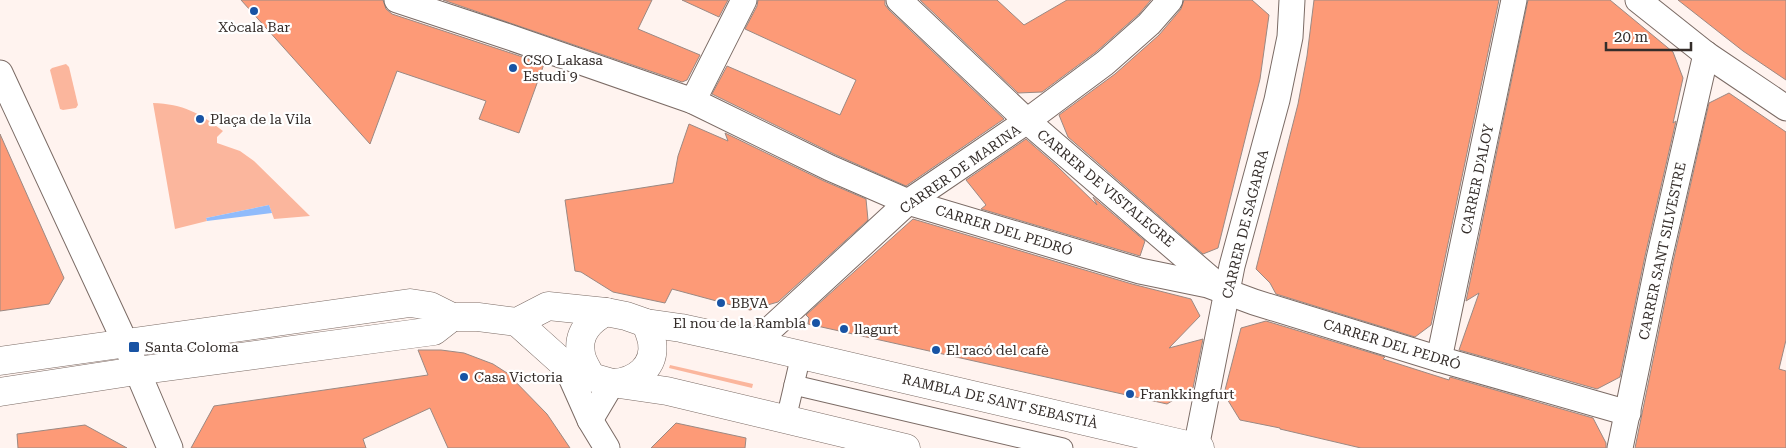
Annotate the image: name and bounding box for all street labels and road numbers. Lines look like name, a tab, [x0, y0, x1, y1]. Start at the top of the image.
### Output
street label: CARRER DE MARINA	[897, 121, 1024, 217]
street label: CARRER D'ALOY	[1457, 122, 1497, 236]
street label: CARRER DE VISTALEGRE	[1034, 126, 1178, 250]
street label: CARRER DE SAGARRA	[1219, 148, 1271, 300]
street label: CARRER SANT SILVESTRE	[1635, 161, 1689, 341]
street label: CARRER DEL PEDRÓ	[933, 201, 1075, 259]
street label: CARRER DEL PEDRÓ	[1321, 315, 1463, 373]
street label: RAMBLA DE SANT SEBASTIÀ	[901, 371, 1100, 431]

